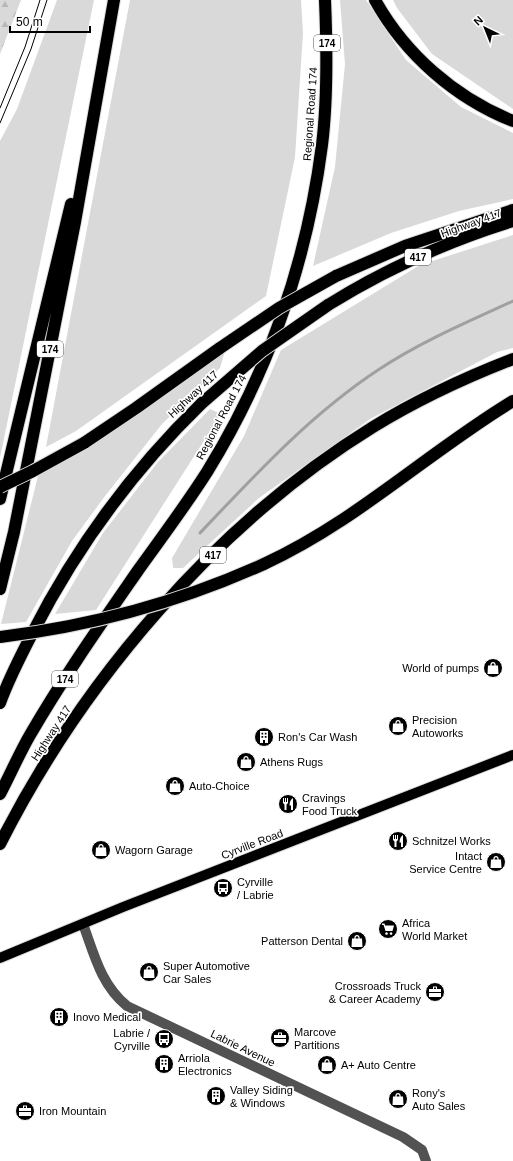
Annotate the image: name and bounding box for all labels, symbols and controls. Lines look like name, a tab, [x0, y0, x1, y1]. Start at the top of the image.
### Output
scale bar	[10, 8, 90, 34]
north arrow	[465, 8, 505, 48]
text: N	[471, 14, 485, 28]
text: 50 m	[16, 15, 43, 29]
road number: 174	[314, 35, 340, 51]
street label: Regional Road 174	[301, 67, 319, 161]
street label: Highway 417	[439, 206, 503, 240]
road number: 417	[405, 249, 431, 265]
road number: 174	[37, 341, 63, 357]
street label: Highway 417	[166, 368, 220, 420]
street label: Regional Road 174	[194, 373, 248, 461]
road number: 417	[200, 547, 226, 563]
shop icon: World of pumps	[482, 657, 504, 679]
place label: World of pumps	[402, 662, 480, 674]
road number: 174	[52, 671, 78, 687]
street label: Highway 417	[29, 703, 73, 763]
place label: Precision Autoworks	[412, 714, 464, 739]
shop icon: Precision Autoworks	[387, 715, 409, 737]
building icon: Ron's Car Wash	[253, 726, 275, 748]
place label: Ron's Car Wash	[278, 731, 357, 743]
shop icon: Athens Rugs	[235, 751, 257, 773]
place label: Athens Rugs	[260, 756, 323, 768]
shop icon: Auto-Choice	[164, 775, 186, 797]
place label: Auto-Choice	[189, 780, 250, 792]
place label: Cravings Food Truck	[302, 792, 358, 817]
restaurant icon: Cravings Food Truck	[277, 793, 299, 815]
street label: Cyrville Road	[219, 827, 285, 861]
restaurant icon: Schnitzel Works	[387, 830, 409, 852]
place label: Schnitzel Works	[412, 835, 491, 847]
shop icon: Wagorn Garage	[90, 839, 112, 861]
place label: Wagorn Garage	[115, 844, 193, 856]
place label: Intact Service Centre	[409, 850, 482, 875]
shop icon: Intact Service Centre	[485, 851, 507, 873]
place label: Cyrville / Labrie	[237, 876, 274, 901]
bus stop icon: Cyrville / Labrie	[212, 877, 234, 899]
place label: Africa World Market	[402, 917, 467, 942]
supermarket icon: Africa World Market	[377, 918, 399, 940]
shop icon: Patterson Dental	[346, 930, 368, 952]
place label: Patterson Dental	[261, 935, 343, 947]
place label: Super Automotive Car Sales	[163, 960, 250, 985]
shop icon: Super Automotive Car Sales	[138, 961, 160, 983]
place label: Crossroads Truck & Career Academy	[329, 980, 421, 1005]
office icon: Crossroads Truck & Career Academy	[424, 981, 446, 1003]
building icon: Inovo Medical	[48, 1006, 70, 1028]
place label: Inovo Medical	[73, 1011, 141, 1023]
place label: Marcove Partitions	[294, 1026, 340, 1051]
place label: Labrie / Cyrville	[113, 1027, 151, 1052]
street label: Labrie Avenue	[209, 1027, 277, 1069]
office icon: Marcove Partitions	[269, 1027, 291, 1049]
bus stop icon: Labrie / Cyrville	[153, 1028, 175, 1050]
place label: Arriola Electronics	[178, 1052, 232, 1077]
building icon: Arriola Electronics	[153, 1053, 175, 1075]
shop icon: A+ Auto Centre	[316, 1054, 338, 1076]
place label: A+ Auto Centre	[341, 1059, 416, 1071]
place label: Valley Siding & Windows	[230, 1084, 293, 1109]
building icon: Valley Siding & Windows	[205, 1085, 227, 1107]
place label: Rony's Auto Sales	[412, 1087, 466, 1112]
shop icon: Rony's Auto Sales	[387, 1088, 409, 1110]
office icon: Iron Mountain	[14, 1100, 36, 1122]
place label: Iron Mountain	[39, 1105, 106, 1117]

